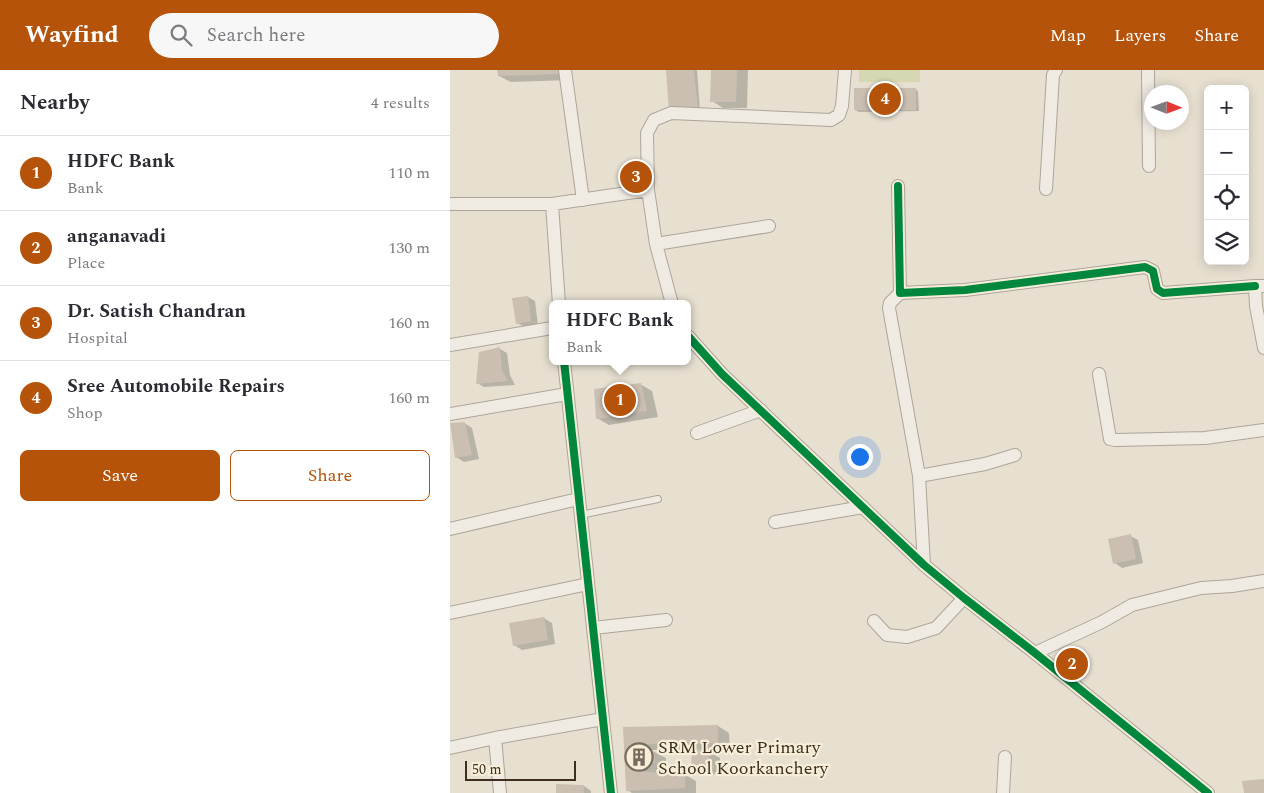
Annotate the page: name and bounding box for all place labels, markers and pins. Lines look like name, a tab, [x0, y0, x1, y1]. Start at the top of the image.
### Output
pin: 4	[869, 80, 901, 118]
pin: 3	[620, 158, 652, 196]
pin: 1	[604, 381, 636, 419]
pin: 2	[1056, 645, 1088, 683]
place label: SRM Lower Primary School Koorkanchery	[658, 734, 830, 782]
building icon: SRM Lower Primary School Koorkanchery	[624, 742, 654, 772]

